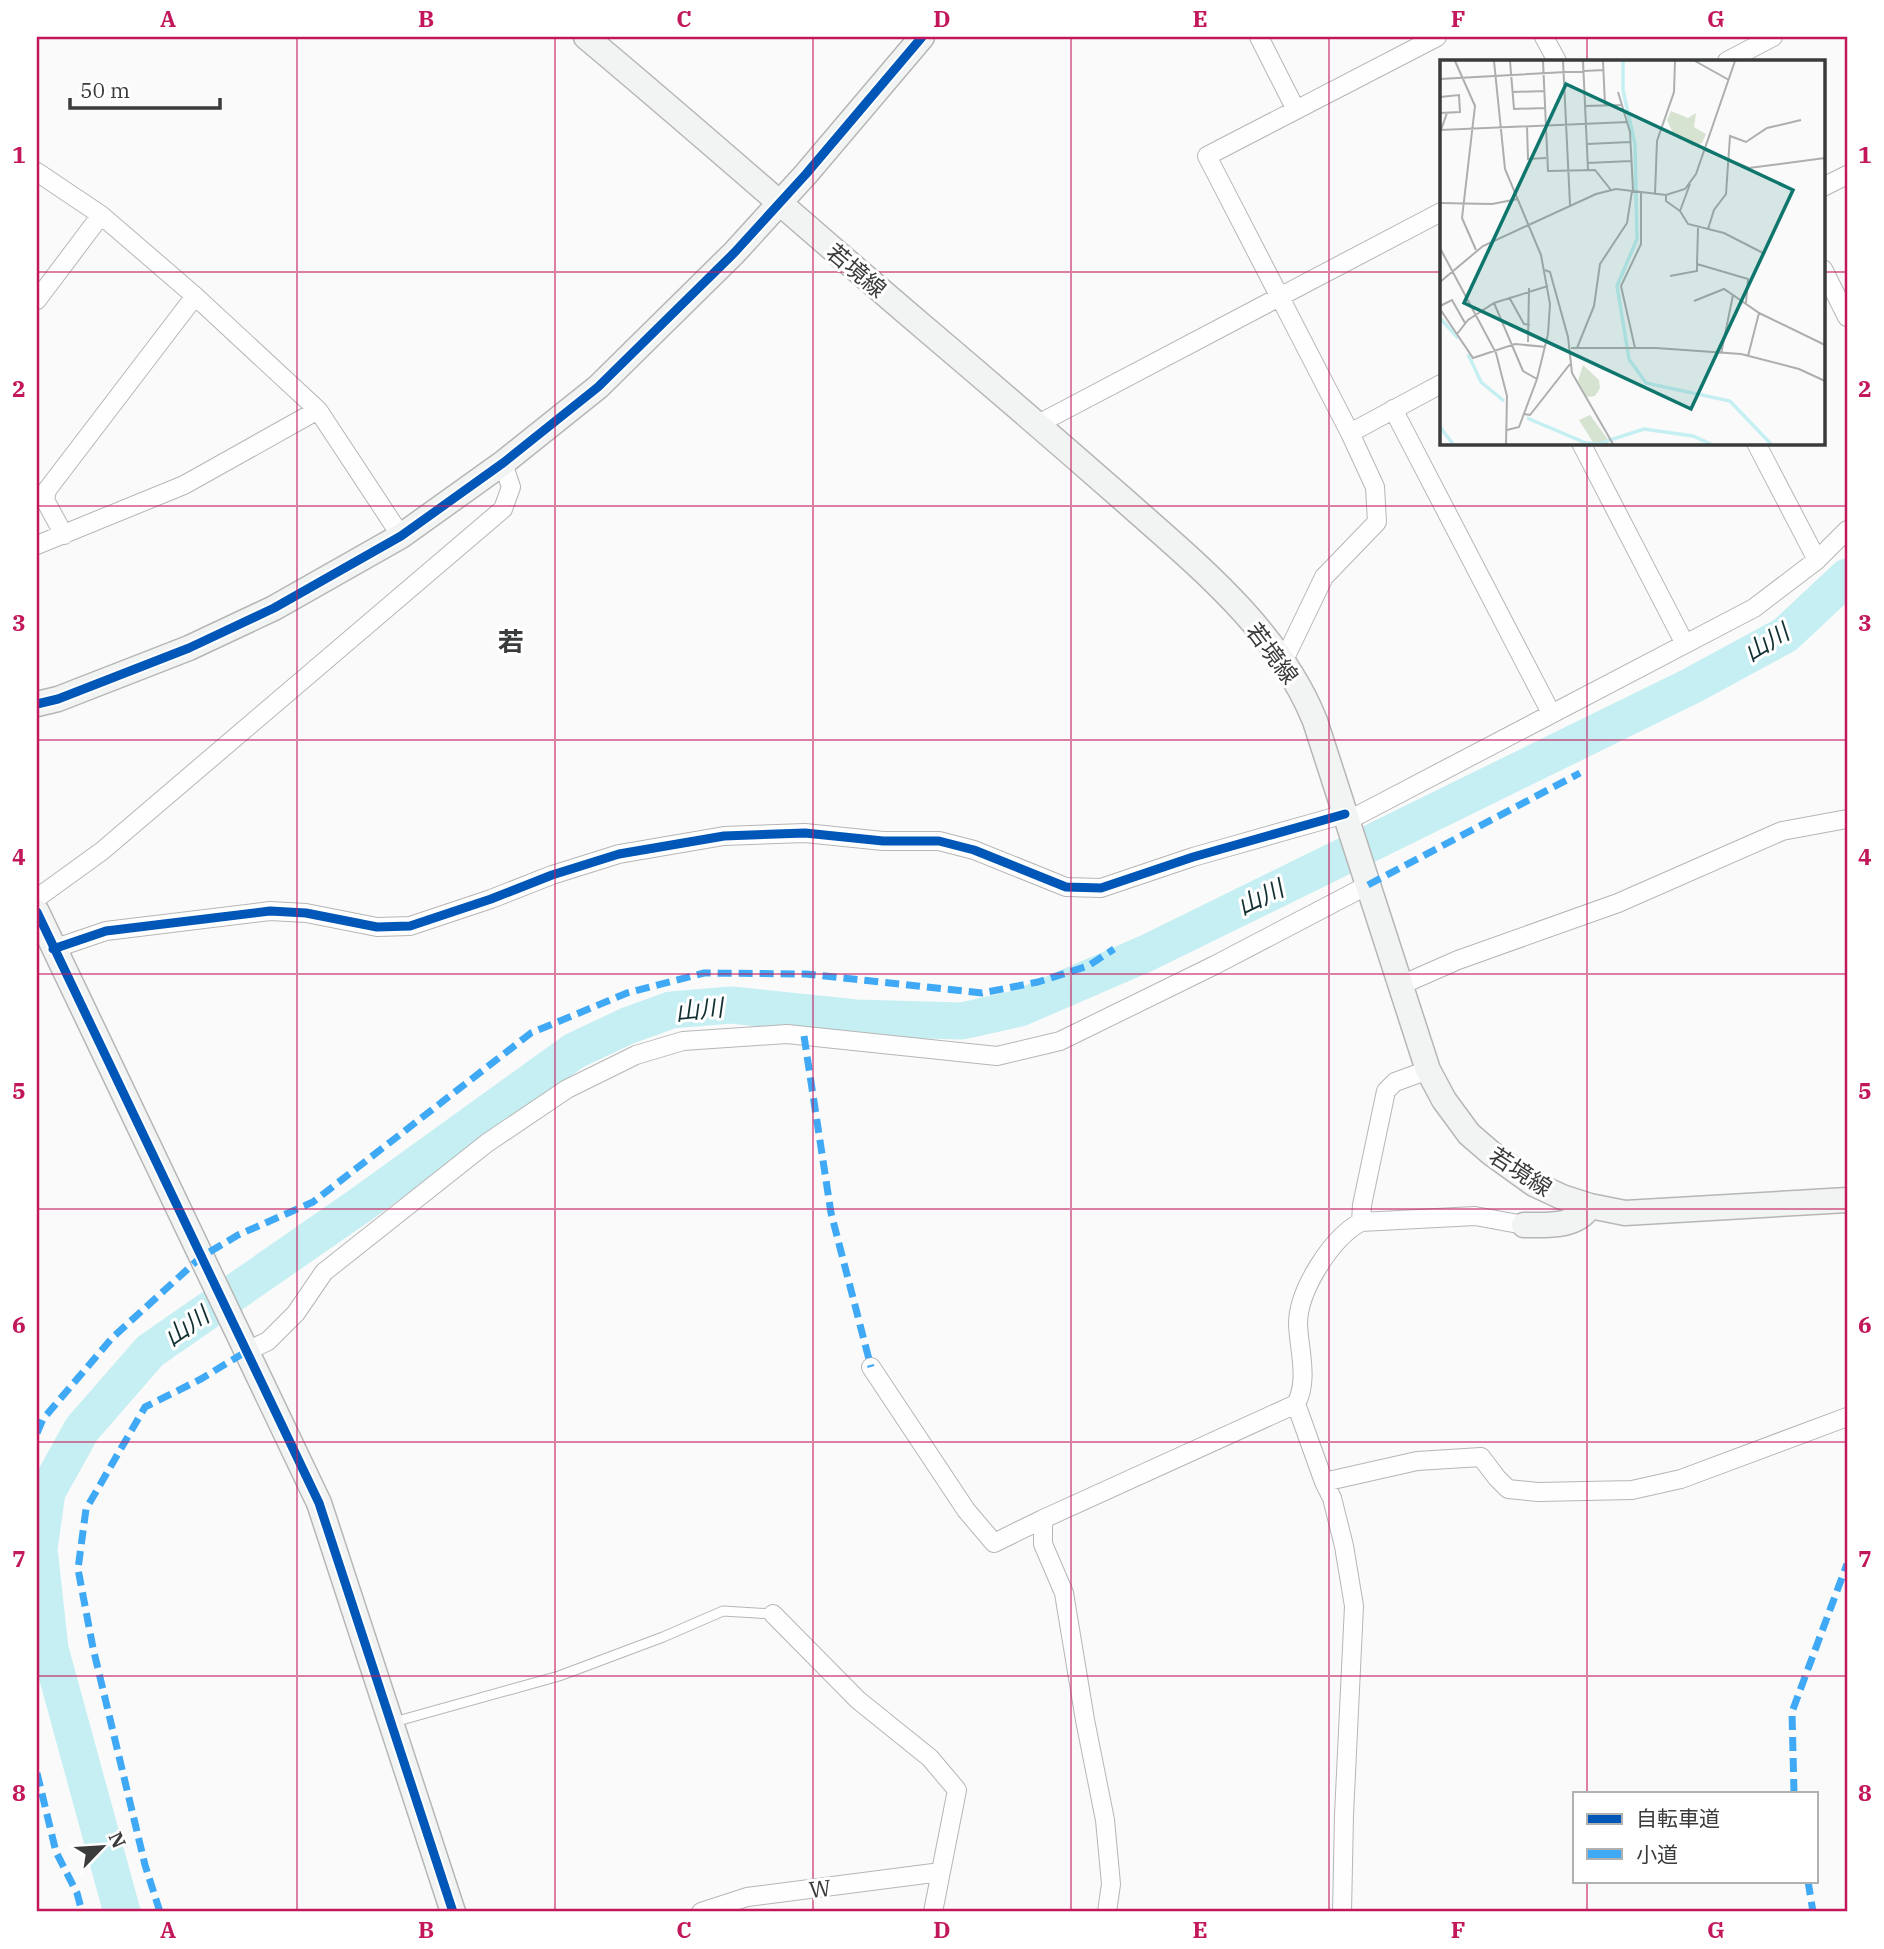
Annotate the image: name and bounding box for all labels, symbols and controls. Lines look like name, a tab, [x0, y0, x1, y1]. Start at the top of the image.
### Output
text: A	[160, 3, 176, 33]
text: B	[418, 3, 434, 33]
text: C	[676, 3, 692, 33]
text: D	[933, 3, 951, 33]
text: E	[1192, 3, 1208, 33]
text: F	[1451, 3, 1465, 33]
text: G	[1707, 3, 1725, 33]
inset map	[1440, 60, 1825, 444]
scale bar	[70, 66, 220, 110]
text: 50 m	[80, 76, 130, 104]
text: 1	[12, 139, 26, 169]
text: 1	[1858, 139, 1872, 169]
street label: 若境線	[821, 236, 893, 304]
text: 2	[12, 373, 26, 403]
text: 2	[1858, 373, 1872, 403]
text: 3	[12, 607, 26, 637]
text: 3	[1858, 607, 1872, 637]
water label: 山川	[1737, 614, 1797, 668]
street label: 若境線	[1240, 616, 1306, 690]
district label: 若	[498, 624, 524, 658]
text: 4	[12, 841, 26, 871]
text: 4	[1858, 841, 1872, 871]
water label: 山川	[1231, 871, 1291, 922]
water label: 山川	[673, 990, 728, 1027]
text: 5	[12, 1075, 26, 1105]
text: 5	[1858, 1075, 1872, 1105]
street label: 若境線	[1484, 1140, 1558, 1202]
water label: 山川	[157, 1297, 217, 1353]
text: 6	[12, 1309, 26, 1339]
text: 6	[1858, 1309, 1872, 1339]
text: 7	[12, 1543, 26, 1573]
text: 7	[1858, 1543, 1872, 1573]
text: 8	[12, 1777, 26, 1807]
text: 8	[1858, 1777, 1872, 1807]
legend	[1573, 1792, 1818, 1882]
text: 自転車道	[1636, 1804, 1720, 1832]
north arrow	[66, 1812, 136, 1882]
text: N	[103, 1828, 131, 1852]
text: 小道	[1636, 1840, 1678, 1868]
street label: W	[807, 1872, 833, 1904]
text: A	[160, 1914, 176, 1944]
text: B	[418, 1914, 434, 1944]
text: C	[676, 1914, 692, 1944]
text: D	[933, 1914, 951, 1944]
text: E	[1192, 1914, 1208, 1944]
text: F	[1451, 1914, 1465, 1944]
text: G	[1707, 1914, 1725, 1944]

